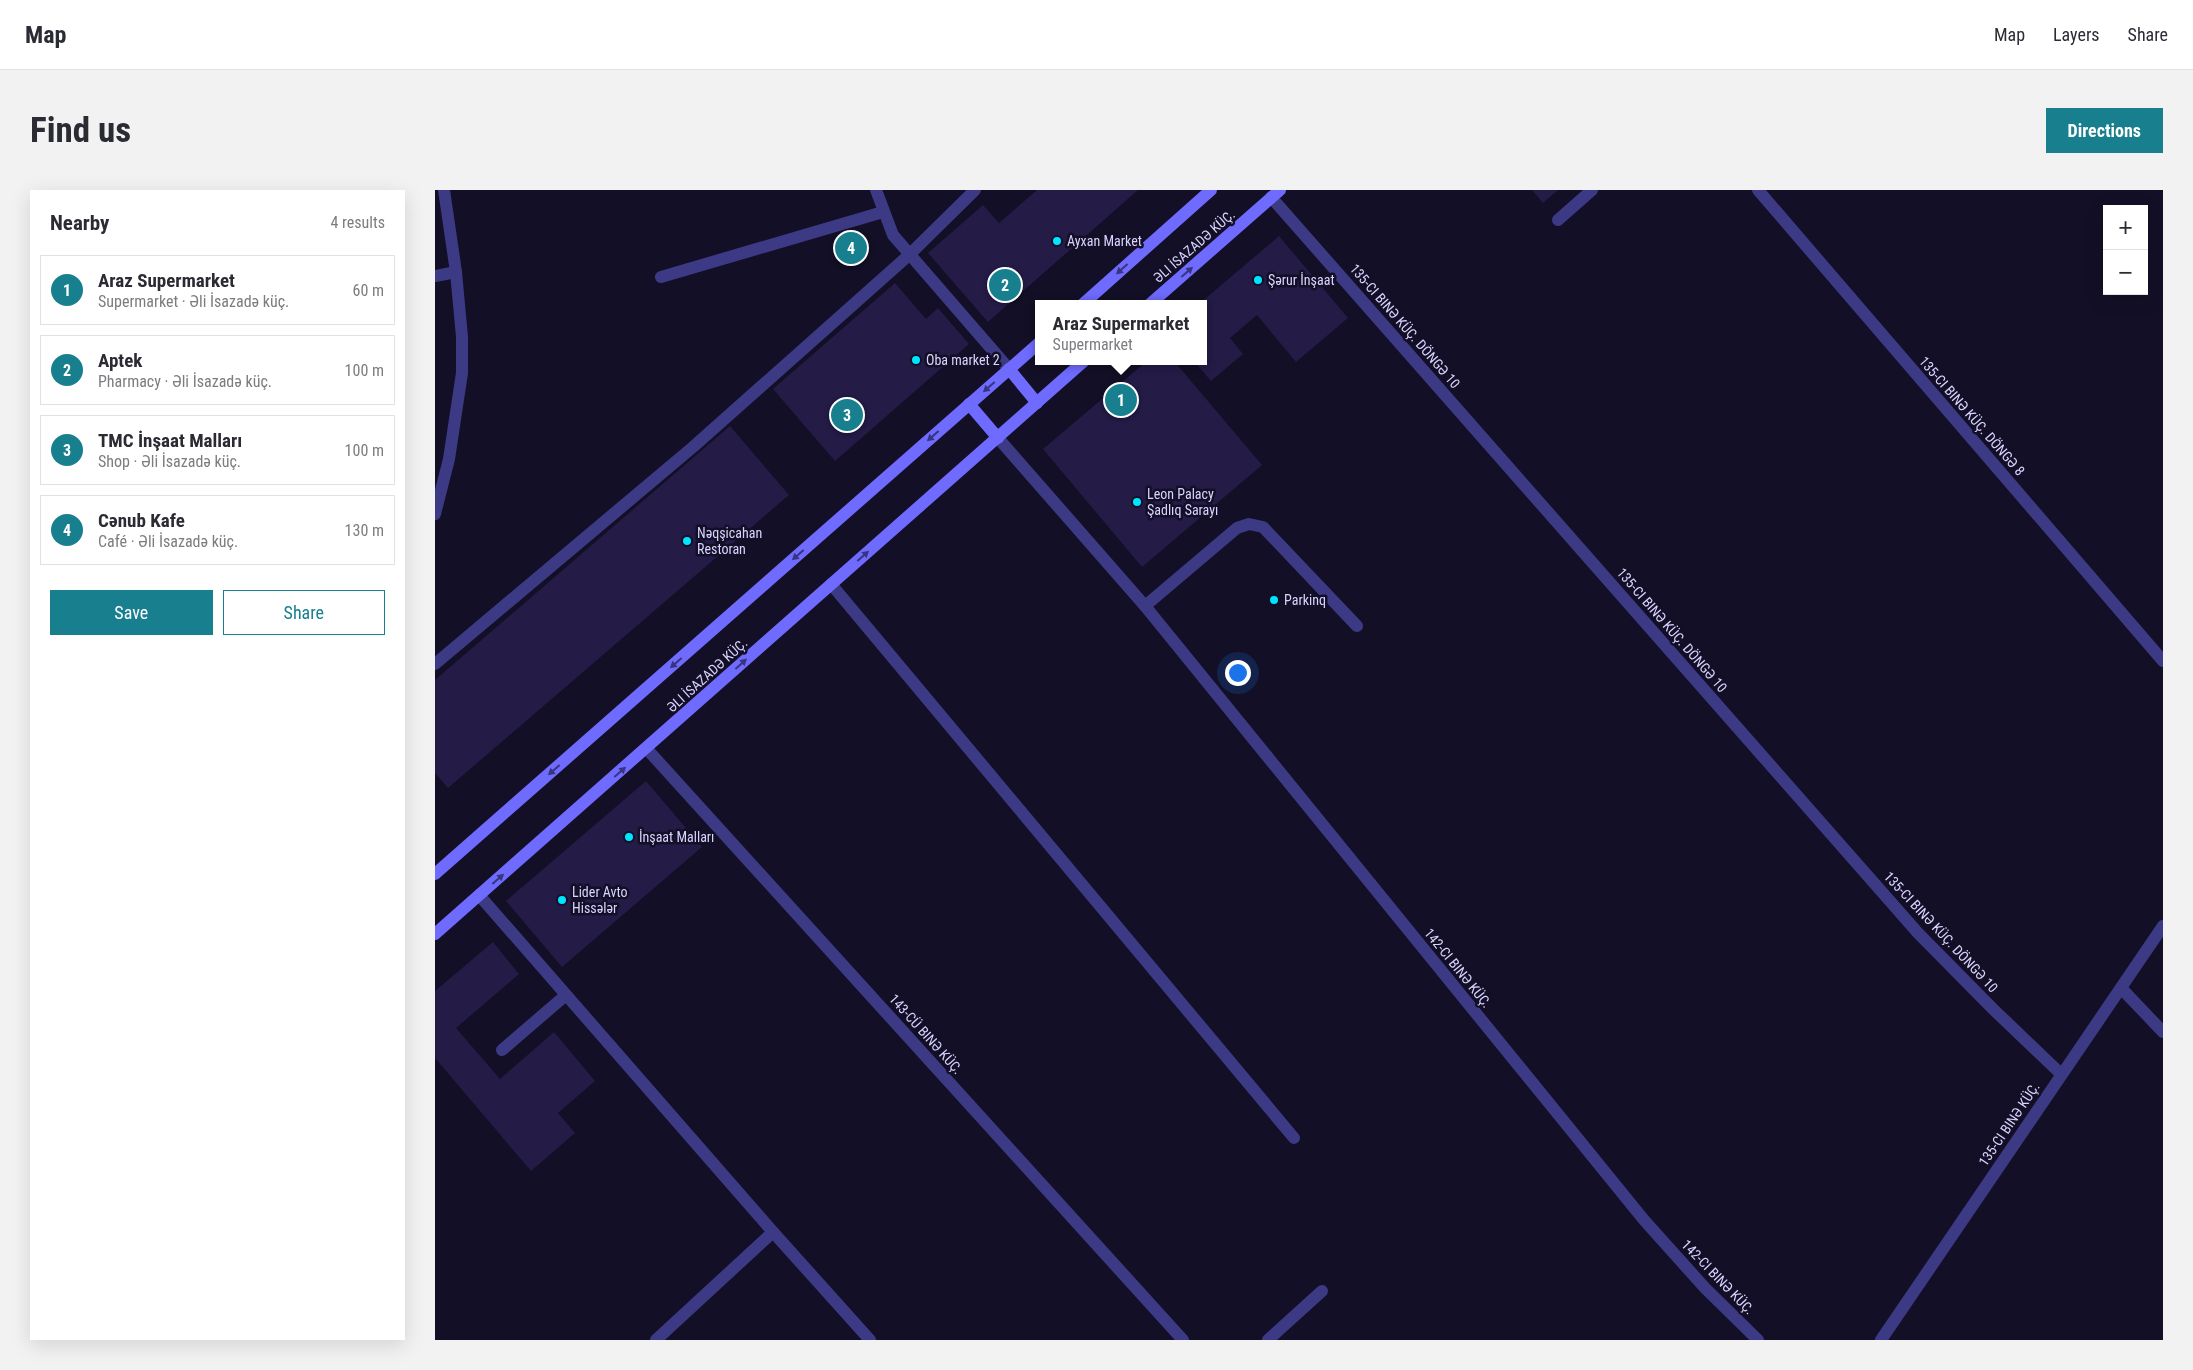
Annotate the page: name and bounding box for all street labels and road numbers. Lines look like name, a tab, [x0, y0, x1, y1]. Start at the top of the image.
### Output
street label: ƏLI İSAZADƏ KÜÇ.	[1150, 206, 1238, 286]
street label: 135-CI BINƏ KÜÇ. DÖNGƏ 10	[1347, 261, 1463, 391]
street label: 135-CI BINƏ KÜÇ. DÖNGƏ 8	[1916, 353, 2028, 479]
street label: 135-CI BINƏ KÜÇ. DÖNGƏ 10	[1614, 565, 1730, 695]
street label: ƏLI İSAZADƏ KÜÇ.	[663, 635, 751, 715]
street label: 135-CI BINƏ KÜÇ. DÖNGƏ 10	[1881, 868, 2001, 996]
street label: 142-CI BINƏ KÜÇ.	[1421, 925, 1495, 1011]
street label: 143-CÜ BINƏ KÜÇ.	[886, 991, 966, 1077]
street label: 135-CI BINƏ KÜÇ.	[1975, 1079, 2043, 1169]
street label: 142-CI BINƏ KÜÇ.	[1678, 1236, 1758, 1318]

